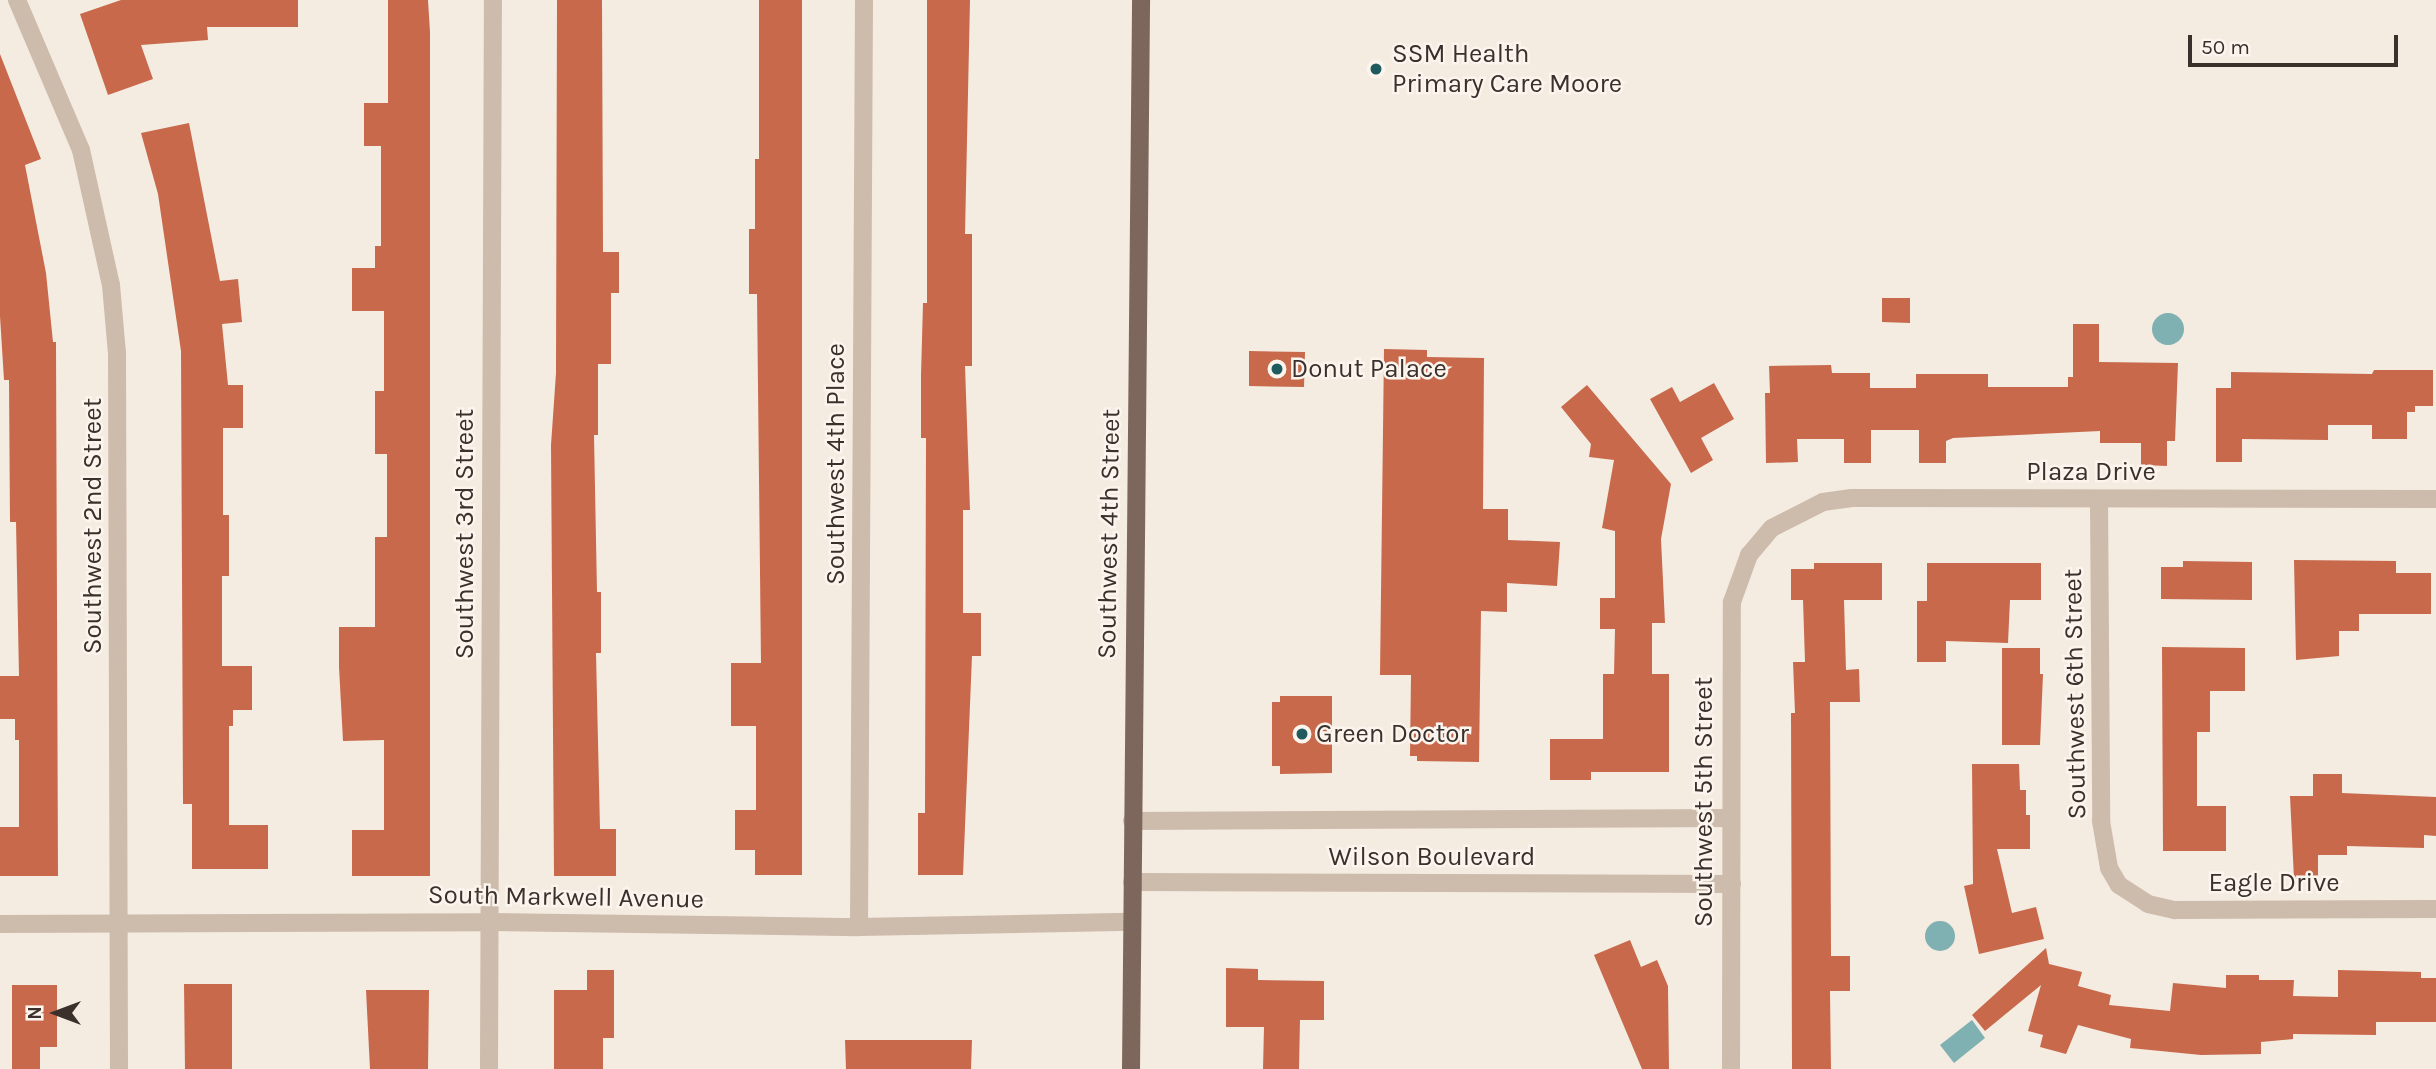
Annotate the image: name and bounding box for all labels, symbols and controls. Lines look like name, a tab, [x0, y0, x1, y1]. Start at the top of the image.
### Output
scale bar	[2191, 21, 2401, 65]
text: 50 m	[2201, 35, 2250, 59]
place label: SSM Health Primary Care Moore	[1392, 38, 1622, 100]
marker: SSM Health Primary Care Moore	[1366, 59, 1386, 79]
street label: Southwest 4th Place	[820, 343, 852, 585]
place label: Donut Palace	[1291, 353, 1447, 385]
marker: Donut Palace	[1269, 361, 1285, 377]
street label: Southwest 2nd Street	[77, 398, 109, 654]
street label: Southwest 3rd Street	[449, 409, 481, 659]
street label: Southwest 4th Street	[1091, 409, 1127, 659]
street label: Plaza Drive	[2026, 456, 2156, 488]
street label: Southwest 6th Street	[2057, 568, 2093, 820]
street label: Southwest 5th Street	[1688, 677, 1720, 927]
place label: Green Doctor	[1316, 718, 1469, 750]
marker: Green Doctor	[1294, 726, 1310, 742]
street label: Wilson Boulevard	[1329, 841, 1535, 873]
street label: Eagle Drive	[2208, 867, 2340, 899]
street label: South Markwell Avenue	[428, 879, 704, 915]
north arrow	[21, 978, 91, 1048]
text: N	[24, 1006, 46, 1020]

